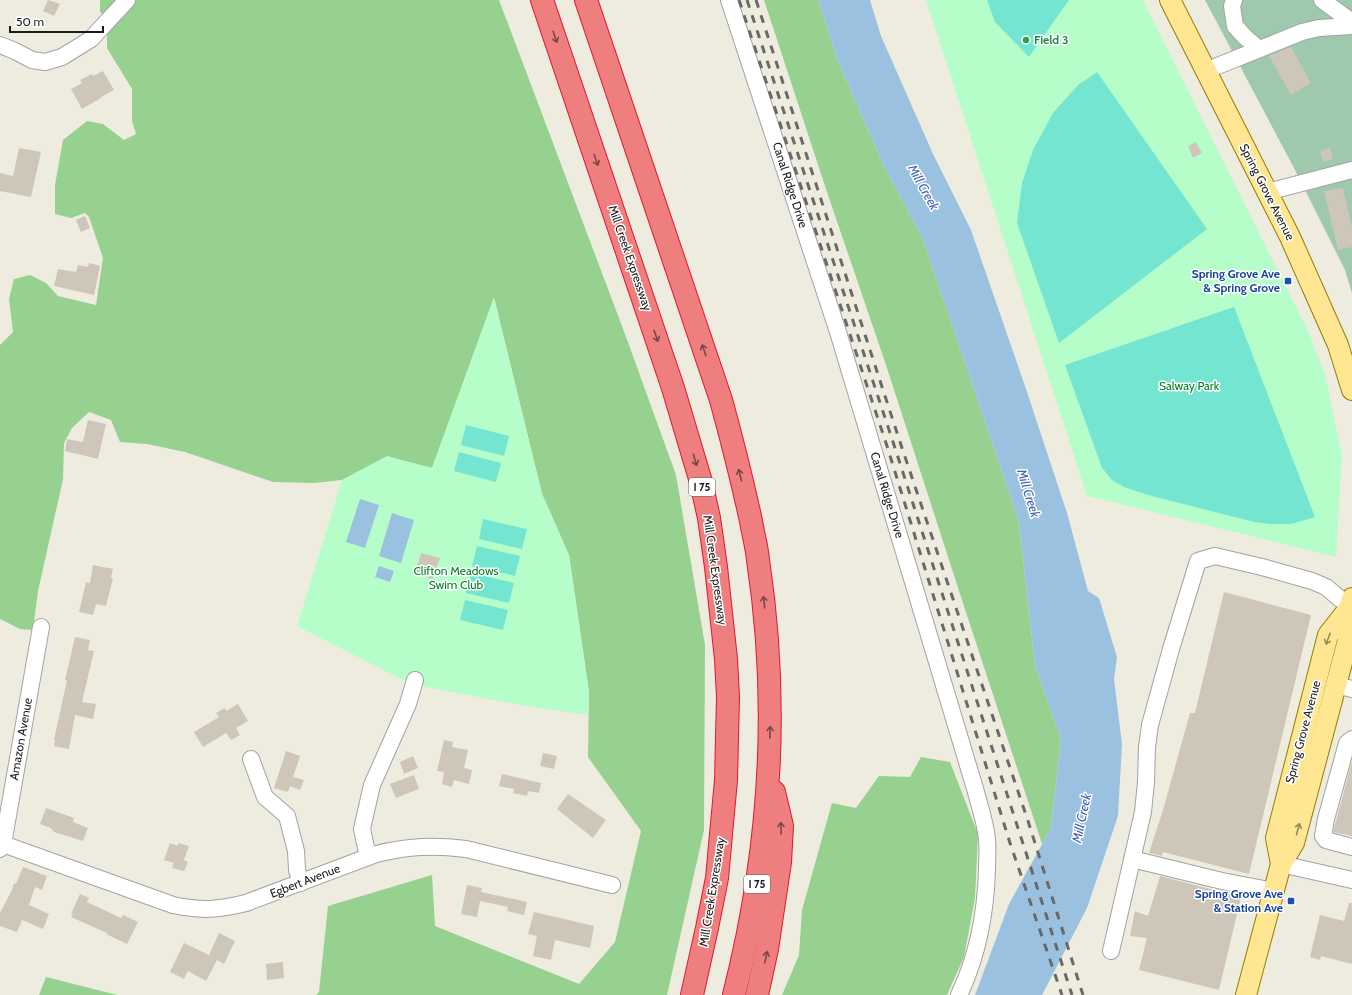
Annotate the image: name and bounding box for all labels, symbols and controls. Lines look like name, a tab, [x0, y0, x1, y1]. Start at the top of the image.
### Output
scale bar	[10, 8, 103, 34]
text: 50 m	[16, 14, 44, 29]
one-way arrow	[551, 31, 559, 43]
place label: Field 3	[1034, 32, 1068, 47]
marker: Field 3	[1021, 35, 1031, 45]
street label: Canal Ridge Drive	[770, 140, 811, 230]
street label: Spring Grove Avenue	[1237, 141, 1298, 242]
one-way arrow	[593, 154, 601, 166]
water label: Mill Creek	[904, 160, 943, 213]
street label: Mill Creek Expressway	[605, 203, 656, 313]
place label: Spring Grove Ave & Spring Grove	[1192, 266, 1280, 295]
marker: Spring Grove Ave & Spring Grove	[1283, 276, 1293, 286]
one-way arrow	[653, 330, 660, 343]
one-way arrow	[699, 344, 707, 356]
park label: Salway Park	[1159, 378, 1220, 393]
street label: Canal Ridge Drive	[867, 450, 908, 540]
one-way arrow	[692, 454, 699, 467]
water label: Mill Creek	[1014, 466, 1044, 520]
one-way arrow	[736, 468, 744, 481]
road number: I 75	[689, 478, 715, 496]
street label: Mill Creek Expressway	[700, 514, 731, 626]
park label: Clifton Meadows Swim Club	[413, 563, 499, 592]
one-way arrow	[760, 596, 767, 609]
one-way arrow	[1324, 632, 1331, 645]
street label: Spring Grove Avenue	[1282, 679, 1323, 785]
street label: Amazon Avenue	[6, 697, 35, 781]
one-way arrow	[766, 726, 774, 739]
water label: Mill Creek	[1068, 792, 1094, 845]
one-way arrow	[777, 822, 785, 835]
one-way arrow	[1295, 823, 1302, 836]
street label: Mill Creek Expressway	[695, 836, 728, 948]
street label: Egbert Avenue	[268, 860, 342, 901]
road number: I 75	[744, 875, 770, 893]
place label: Spring Grove Ave & Station Ave	[1195, 886, 1283, 915]
marker: Spring Grove Ave & Station Ave	[1286, 896, 1296, 906]
one-way arrow	[762, 951, 770, 964]

